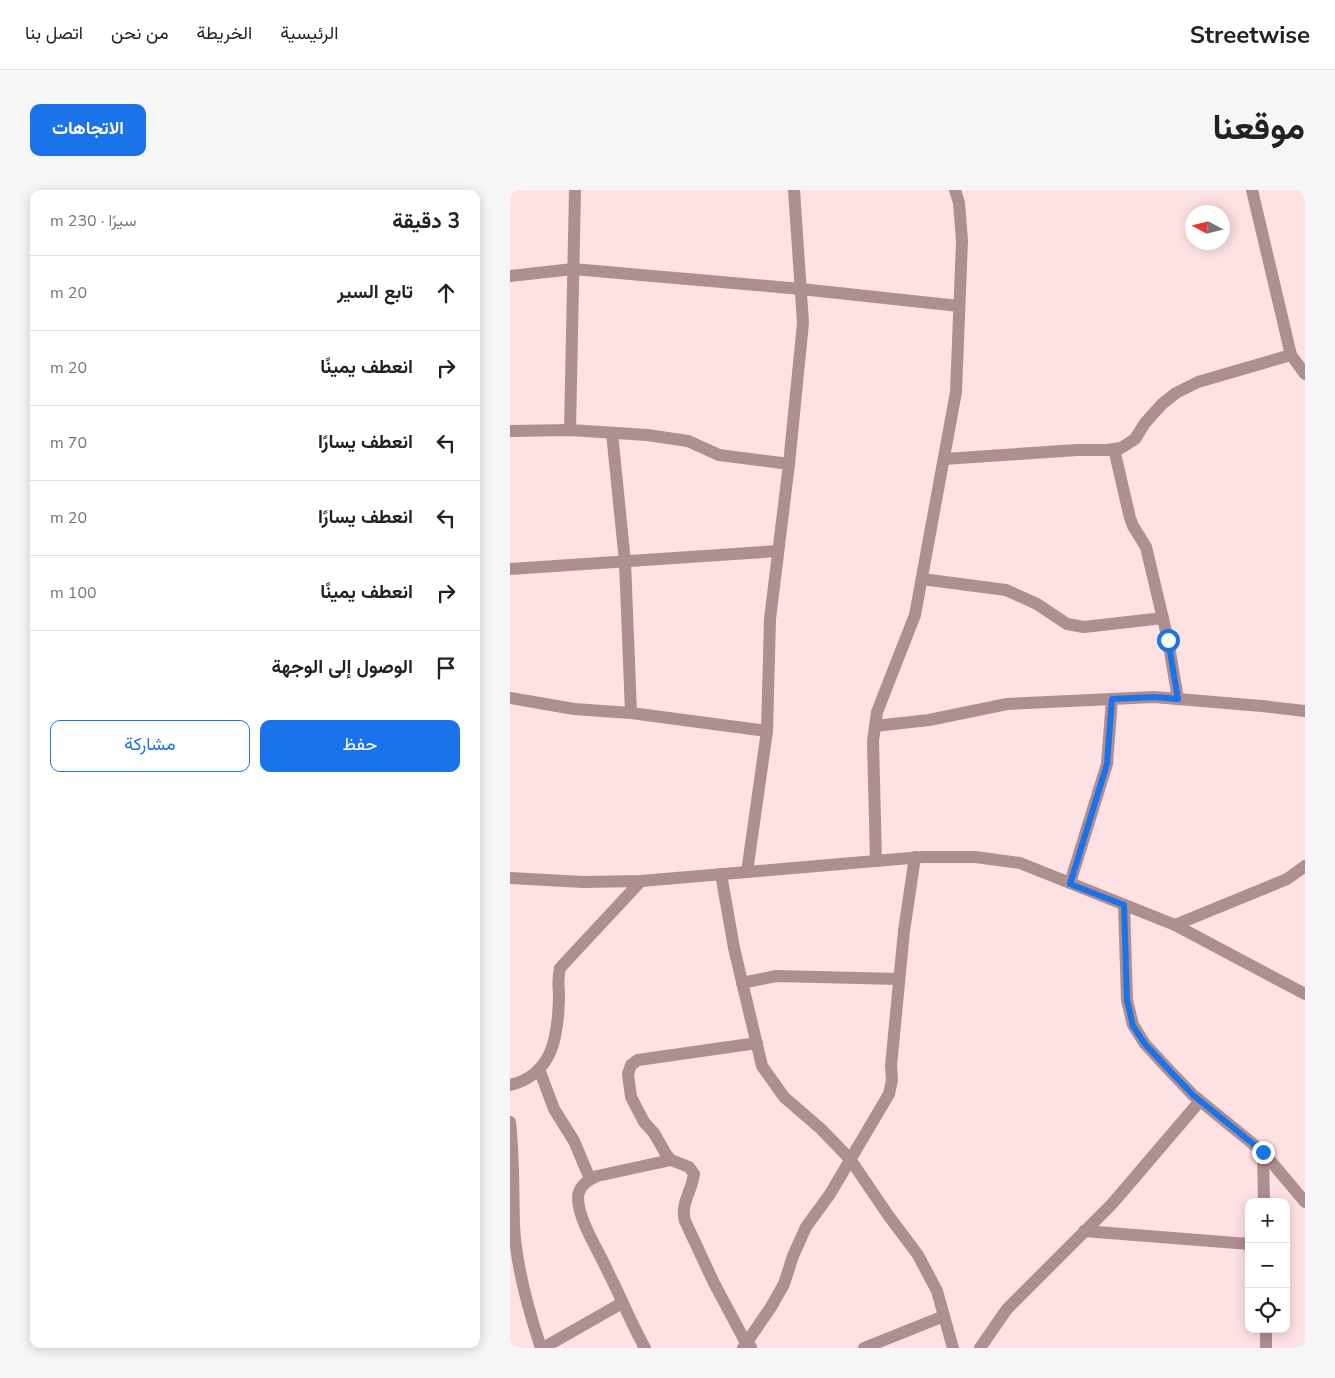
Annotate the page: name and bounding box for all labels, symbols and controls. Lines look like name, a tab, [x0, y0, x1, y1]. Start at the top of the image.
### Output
text: Streetwise	[1190, 19, 1310, 51]
text: اتصل بنا	[25, 21, 83, 45]
text: من نحن	[111, 21, 169, 45]
text: الخريطة	[197, 21, 252, 45]
text: الرئيسية	[280, 21, 338, 45]
button: الاتجاهات	[30, 104, 146, 156]
text: موقعنا	[1212, 104, 1305, 151]
north arrow	[1185, 205, 1230, 250]
text: 3 دقيقة	[392, 207, 460, 235]
text: سيرًا · 230 m	[50, 210, 136, 232]
text: تابع السير	[337, 279, 413, 305]
icon: ahead	[432, 279, 460, 307]
text: 20 m	[50, 282, 87, 304]
text: انعطف يمينًا	[320, 354, 413, 380]
icon: right	[432, 354, 460, 382]
text: 20 m	[50, 357, 87, 379]
text: انعطف يسارًا	[318, 429, 413, 455]
icon: left	[432, 429, 460, 457]
text: 70 m	[50, 432, 87, 454]
text: انعطف يسارًا	[318, 504, 413, 530]
icon: left	[432, 504, 460, 532]
text: 20 m	[50, 507, 87, 529]
text: انعطف يمينًا	[320, 579, 413, 605]
icon: right	[432, 579, 460, 607]
text: 100 m	[50, 582, 97, 604]
route start	[1157, 629, 1180, 652]
text: الوصول إلى الوجهة	[271, 654, 413, 680]
icon: arrive	[432, 654, 460, 682]
button: مشاركة	[50, 720, 250, 772]
button: حفظ	[260, 720, 460, 772]
route end	[1252, 1141, 1275, 1164]
map controls	[1245, 1198, 1290, 1333]
button: +	[1245, 1198, 1290, 1243]
button: −	[1245, 1243, 1290, 1288]
button: locate	[1245, 1288, 1290, 1333]

